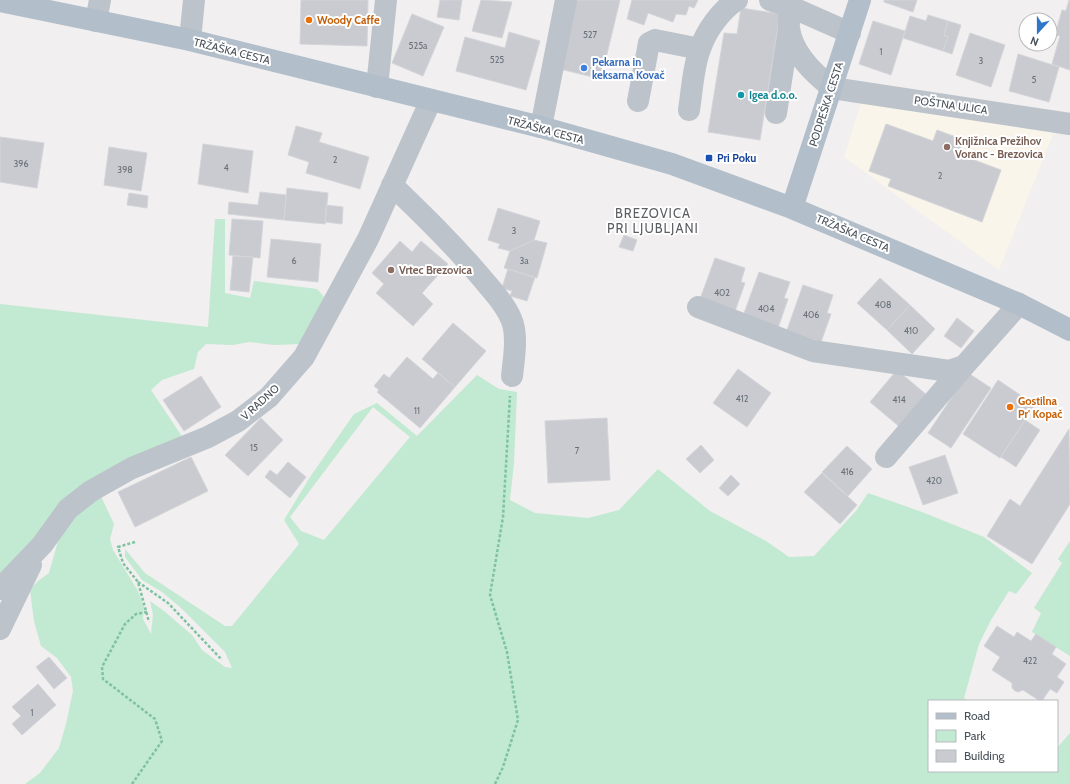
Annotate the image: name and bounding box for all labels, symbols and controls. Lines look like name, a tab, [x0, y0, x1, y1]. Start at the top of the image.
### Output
north arrow	[1018, 12, 1058, 52]
place label: Woody Caffe	[317, 13, 380, 27]
marker: Woody Caffe	[304, 15, 314, 25]
house number: 527	[583, 29, 598, 40]
text: N	[1028, 33, 1041, 49]
street label: TRŽAŠKA CESTA	[192, 35, 272, 67]
house number: 525a	[409, 40, 428, 51]
house number: 1	[880, 46, 883, 57]
house number: 525	[490, 54, 504, 65]
place label: Pekarna in keksarna Kovač	[592, 55, 664, 82]
house number: 3	[979, 55, 984, 66]
street label: PODPEŠKA CESTA	[806, 60, 846, 148]
marker: Pekarna in keksarna Kovač	[579, 63, 589, 73]
house number: 5	[1032, 74, 1037, 85]
place label: Igea d.o.o.	[749, 88, 797, 102]
marker: Igea d.o.o.	[736, 90, 746, 100]
street label: POŠTNA ULICA	[913, 93, 989, 117]
street label: TRŽAŠKA CESTA	[506, 113, 586, 147]
place label: Knjižnica Prežihov Voranc - Brezovica	[955, 134, 1044, 161]
marker: Knjižnica Prežihov Voranc - Brezovica	[942, 142, 952, 152]
place label: Pri Poku	[717, 151, 756, 165]
marker: Pri Poku	[704, 153, 714, 163]
house number: 2	[333, 154, 338, 165]
house number: 396	[13, 158, 29, 169]
house number: 4	[223, 162, 229, 173]
house number: 398	[117, 164, 133, 175]
house number: 2	[938, 170, 943, 181]
district label: BREZOVICA PRI LJUBLJANI	[607, 205, 699, 236]
street label: TRŽAŠKA CESTA	[814, 211, 892, 255]
house number: 3	[512, 225, 517, 236]
house number: 6	[291, 255, 297, 266]
house number: 3a	[519, 255, 529, 266]
place label: Vrtec Brezovica	[399, 263, 472, 277]
marker: Vrtec Brezovica	[386, 265, 396, 275]
house number: 402	[714, 287, 730, 298]
house number: 408	[875, 299, 891, 310]
house number: 404	[758, 303, 774, 314]
house number: 406	[803, 309, 819, 320]
house number: 410	[904, 325, 918, 336]
street label: V RADNO	[238, 381, 282, 423]
house number: 412	[736, 393, 749, 404]
house number: 414	[892, 394, 906, 405]
place label: Gostilna Pr' Kopač	[1018, 394, 1062, 421]
marker: Gostilna Pr' Kopač	[1005, 402, 1015, 412]
house number: 11	[414, 405, 420, 416]
house number: 15	[250, 442, 258, 453]
house number: 7	[575, 445, 580, 456]
house number: 416	[840, 466, 854, 477]
house number: 420	[926, 475, 942, 486]
house number: 422	[1023, 655, 1038, 666]
legend	[928, 700, 1058, 772]
house number: 1	[31, 707, 34, 718]
text: Road	[964, 708, 990, 723]
text: Park	[964, 728, 986, 743]
text: Building	[964, 748, 1006, 763]

